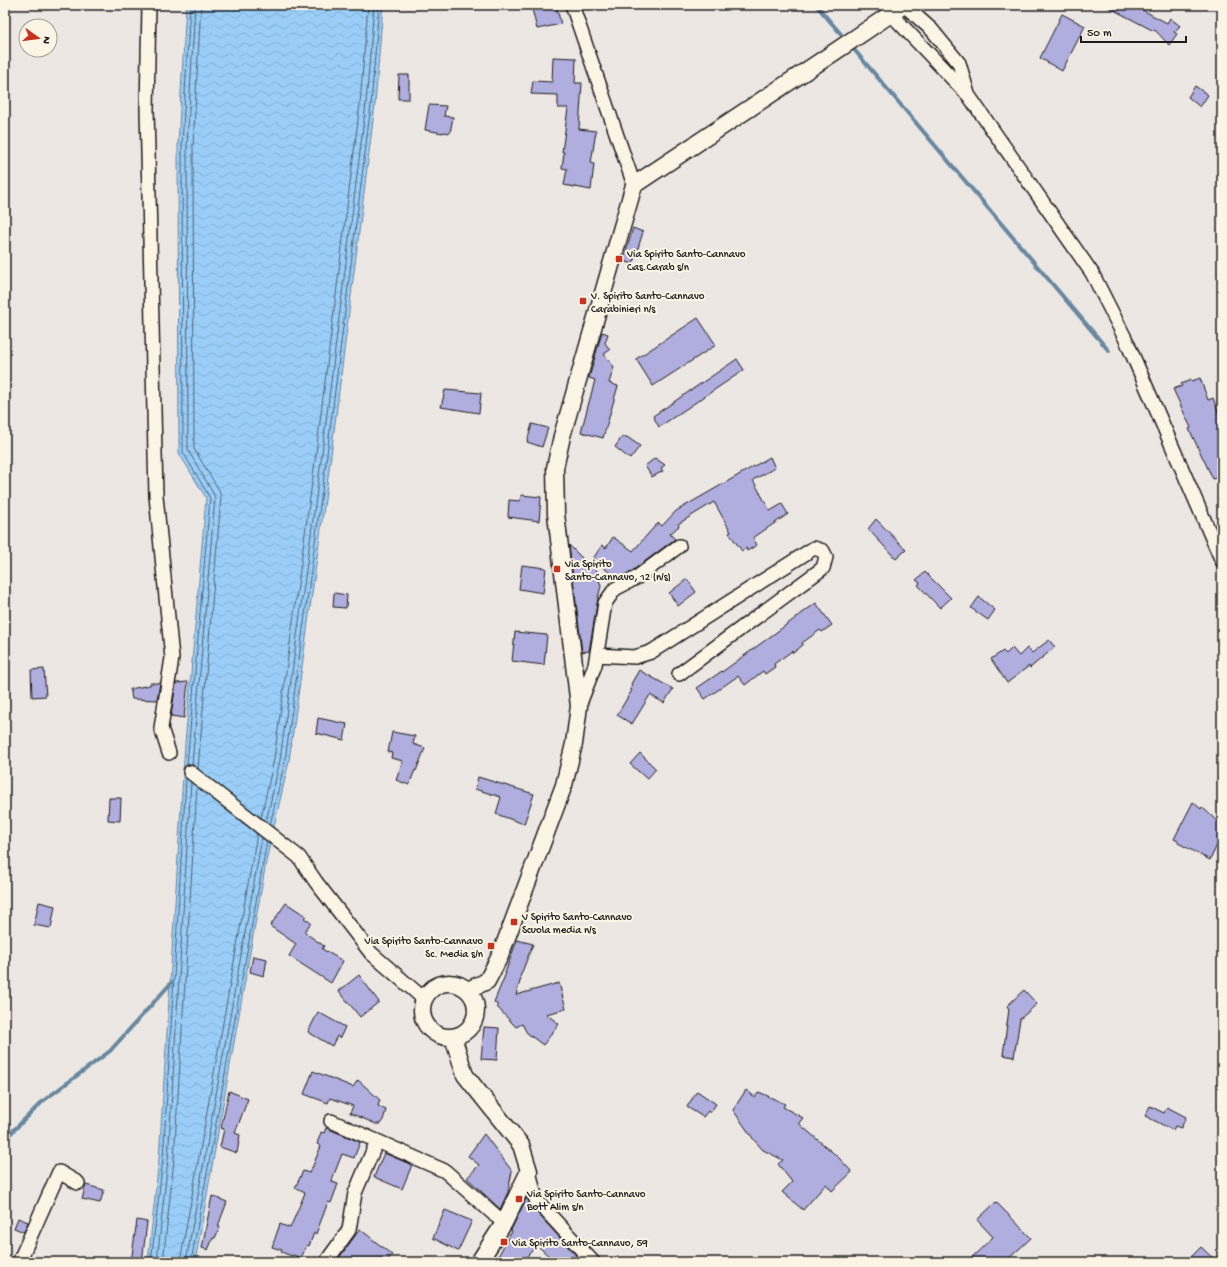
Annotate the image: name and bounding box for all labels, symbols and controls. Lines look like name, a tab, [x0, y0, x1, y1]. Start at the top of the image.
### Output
north arrow	[18, 18, 58, 58]
scale bar	[1081, 18, 1186, 44]
text: 50 m	[1087, 27, 1112, 41]
text: N	[39, 35, 52, 45]
place label: Via Spirito Santo-Cannavo Cas.Carab s/n	[626, 249, 746, 274]
marker: Via Spirito Santo-Cannavo Cas.Carab s/n	[614, 254, 624, 264]
place label: V. Spirito Santo-Cannavo Carabinieri n/s	[590, 291, 705, 316]
marker: V. Spirito Santo-Cannavo Carabinieri n/s	[578, 296, 588, 306]
place label: Via Spirito Santo-Cannavo, 12 (n/s)	[564, 559, 671, 584]
marker: Via Spirito Santo-Cannavo, 12 (n/s)	[552, 564, 562, 574]
place label: V Spirito Santo-Cannavo Scuola media n/s	[521, 912, 632, 937]
marker: V Spirito Santo-Cannavo Scuola media n/s	[509, 917, 519, 927]
place label: Via Spirito Santo-Cannavo Sc. Media s/n	[364, 936, 484, 961]
marker: Via Spirito Santo-Cannavo Sc. Media s/n	[486, 941, 496, 951]
place label: Via Spirito Santo-Cannavo Bott Alim s/n	[526, 1189, 646, 1214]
marker: Via Spirito Santo-Cannavo Bott Alim s/n	[514, 1194, 524, 1204]
marker: Via Spirito Santo-Cannavo, 59	[499, 1237, 509, 1247]
place label: Via Spirito Santo-Cannavo, 59	[511, 1238, 648, 1250]

